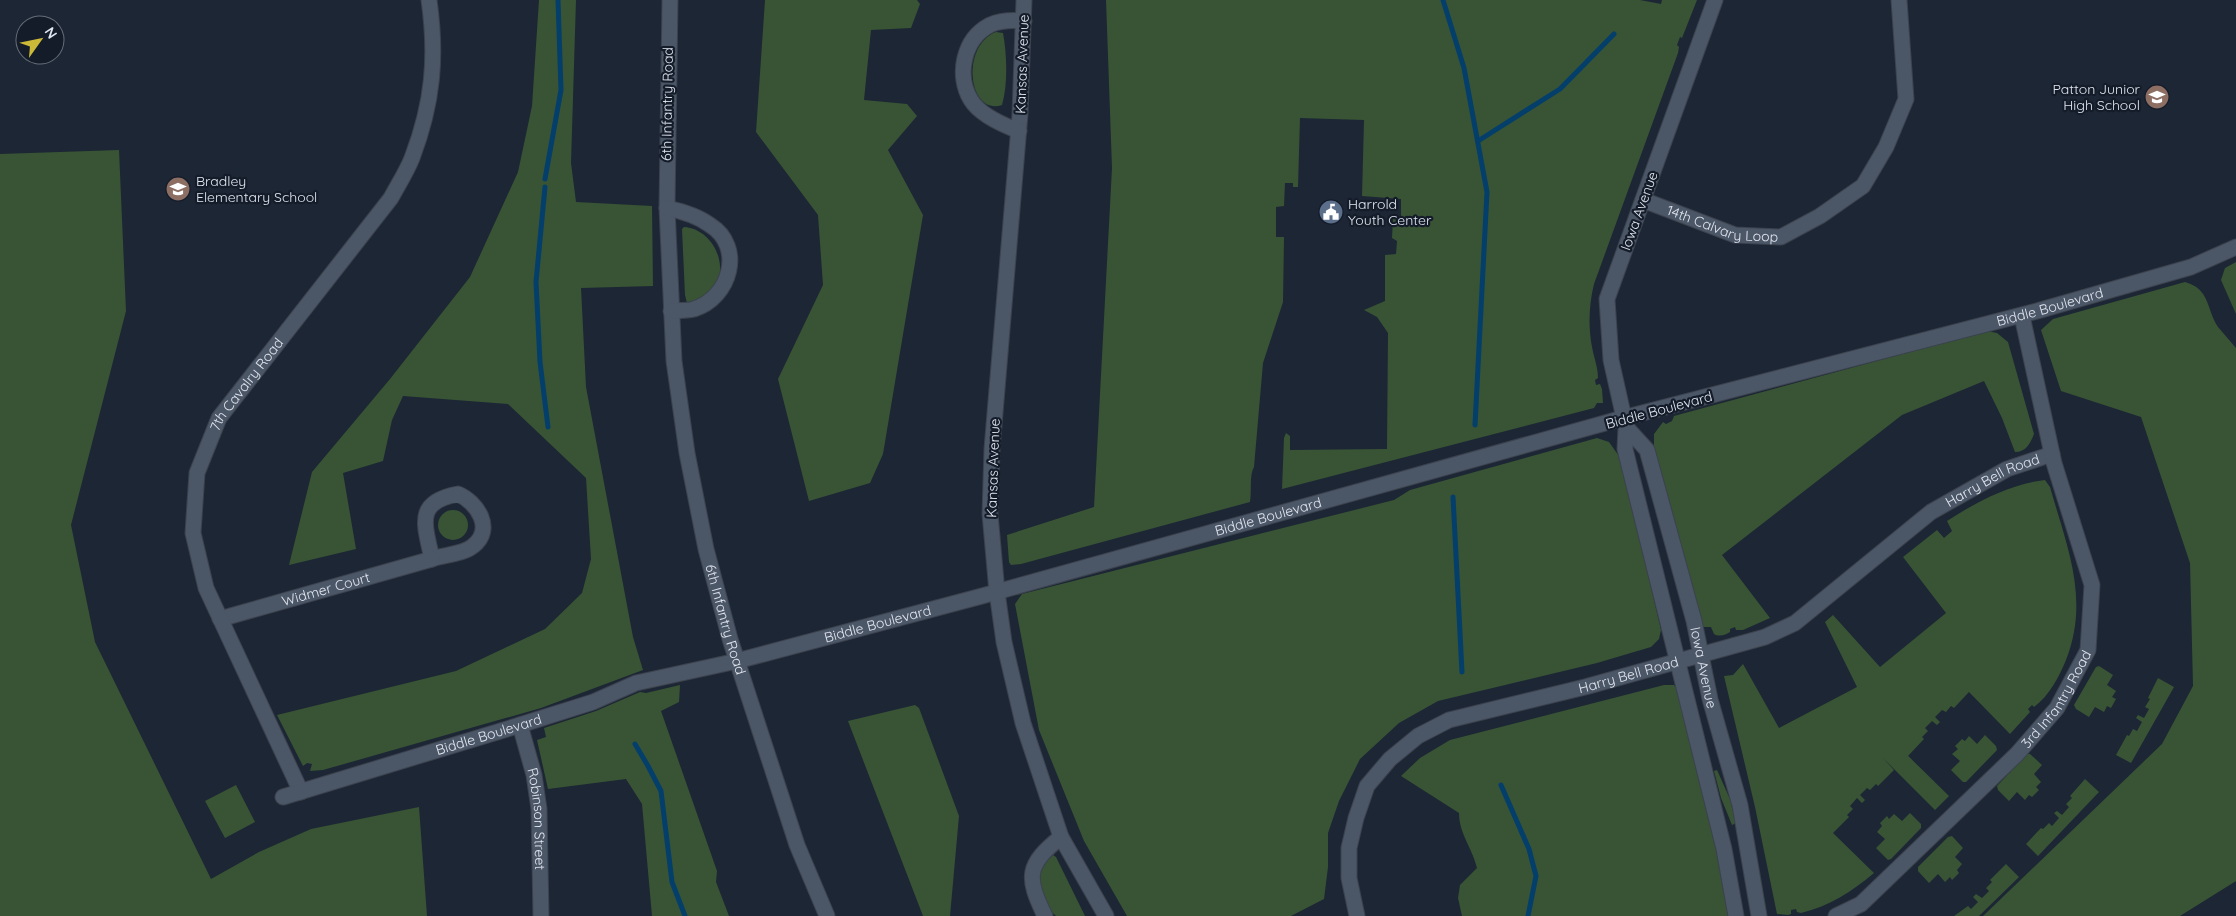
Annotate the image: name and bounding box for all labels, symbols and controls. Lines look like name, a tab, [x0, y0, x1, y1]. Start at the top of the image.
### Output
street label: Kansas Avenue	[1011, 14, 1033, 114]
north arrow	[15, 15, 65, 65]
text: N	[41, 24, 61, 42]
street label: 6th Infantry Road	[657, 47, 677, 161]
place label: Patton Junior High School	[2053, 80, 2141, 114]
school or university icon: Patton Junior High School	[2144, 84, 2170, 110]
street label: Iowa Avenue	[1616, 169, 1662, 253]
place label: Bradley Elementary School	[196, 172, 317, 206]
school or university icon: Bradley Elementary School	[165, 176, 191, 202]
place label: Harrold Youth Center	[1348, 195, 1432, 229]
public building icon: Harrold Youth Center	[1318, 199, 1344, 225]
street label: 14th Calvary Loop	[1664, 201, 1779, 246]
street label: Biddle Boulevard	[1995, 284, 2105, 330]
street label: 7th Cavalry Road	[206, 334, 287, 433]
street label: Biddle Boulevard	[1604, 387, 1714, 433]
street label: Kansas Avenue	[982, 418, 1004, 518]
street label: Harry Bell Road	[1942, 450, 2042, 511]
street label: Biddle Boulevard	[1213, 493, 1323, 540]
street label: 6th Infantry Road	[701, 562, 750, 677]
street label: Widmer Court	[280, 568, 372, 610]
street label: Biddle Boulevard	[822, 601, 933, 647]
street label: Iowa Avenue	[1686, 625, 1721, 710]
street label: 3rd Infantry Road	[2017, 647, 2095, 752]
street label: Harry Bell Road	[1576, 652, 1680, 697]
street label: Biddle Boulevard	[434, 710, 544, 759]
street label: Robinson Street	[523, 766, 549, 870]

